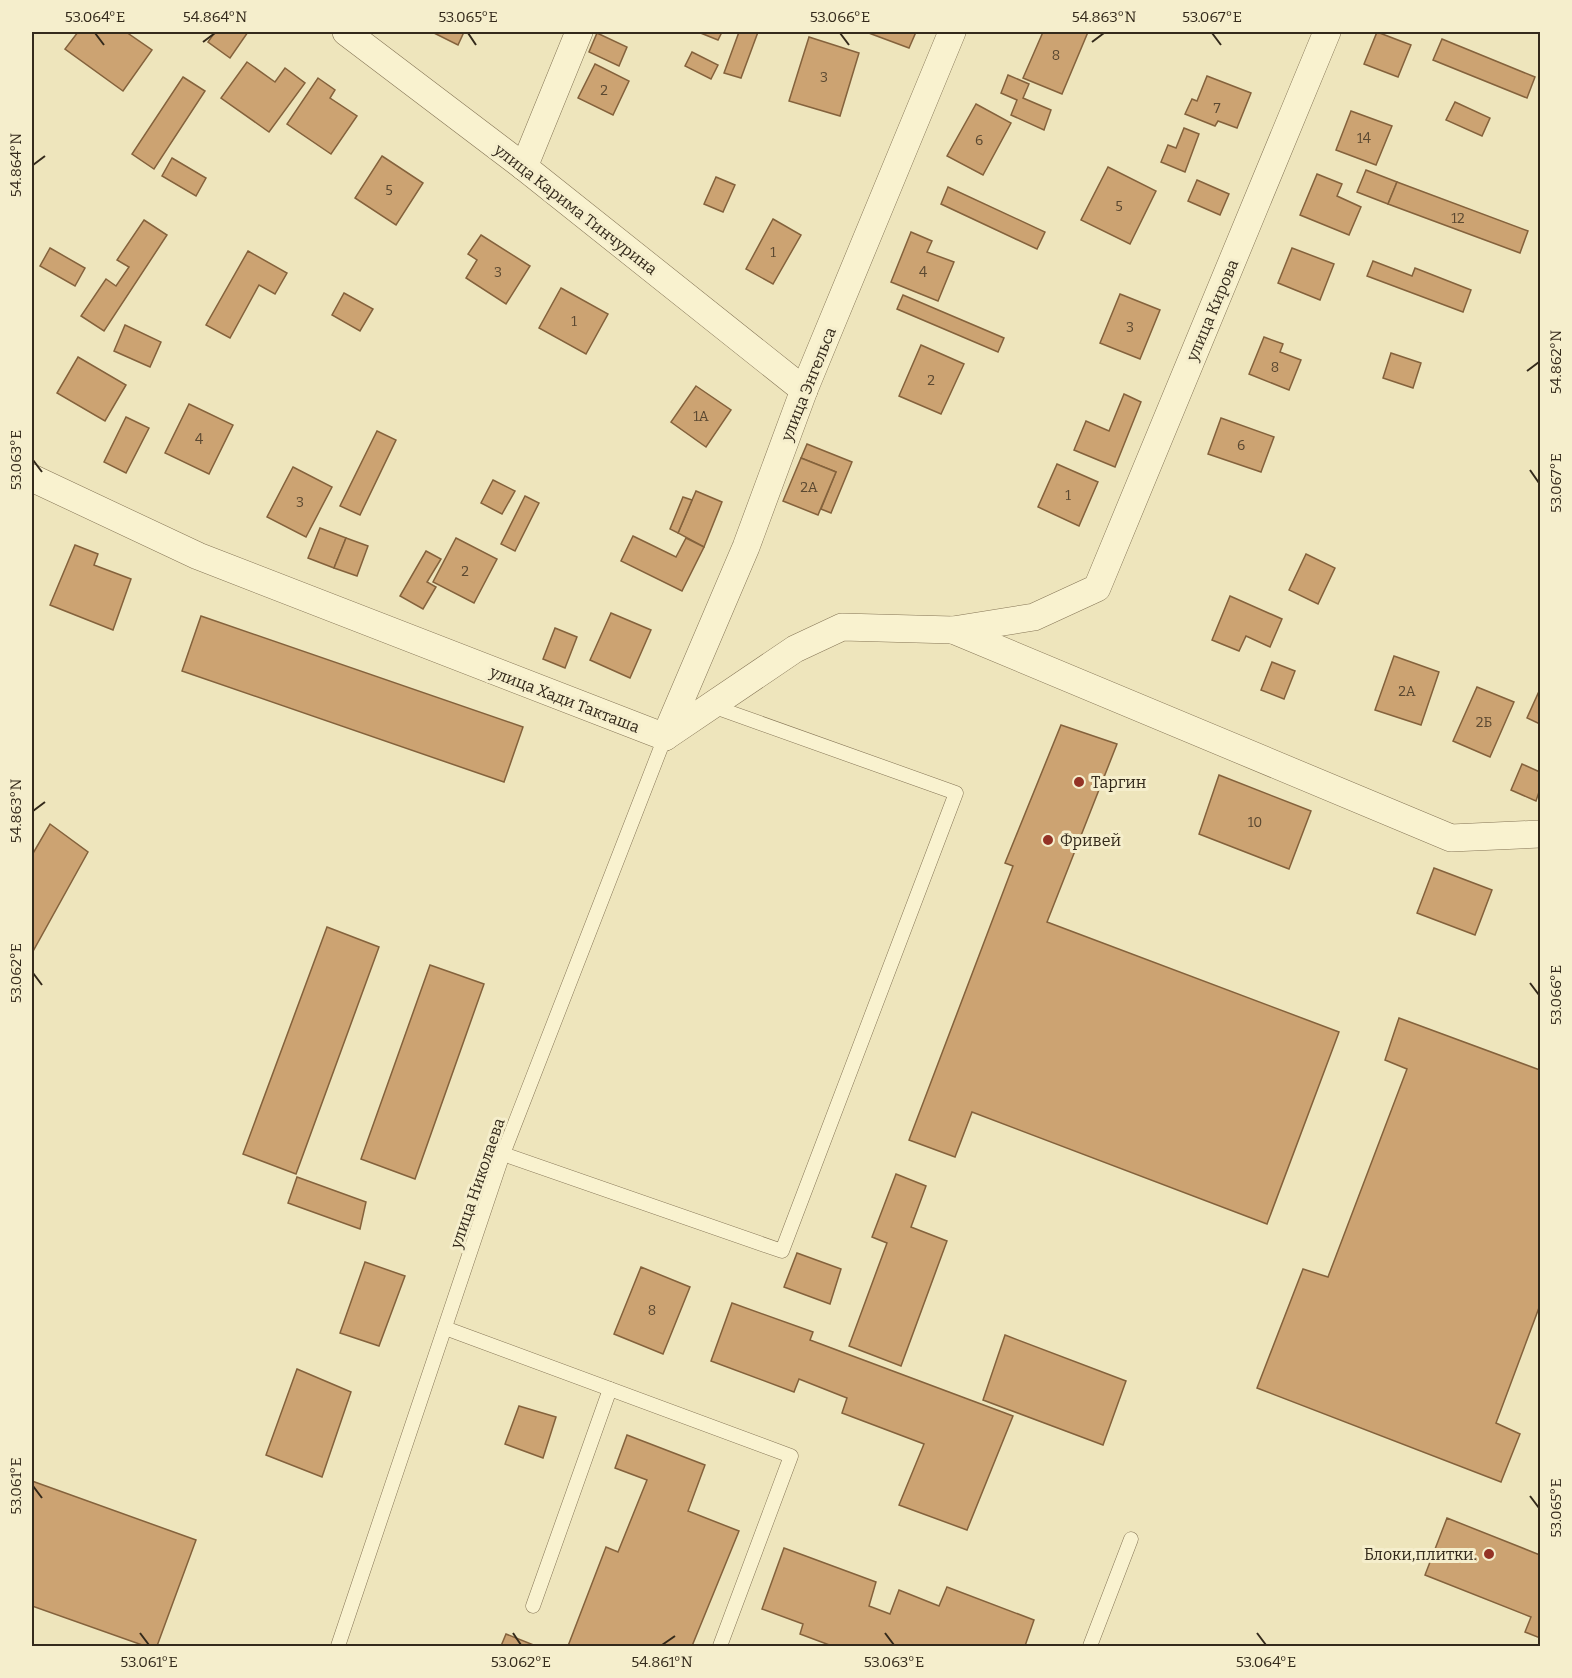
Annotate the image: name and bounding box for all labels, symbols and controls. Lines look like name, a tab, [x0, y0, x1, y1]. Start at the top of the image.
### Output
text: 53.064°E	[65, 8, 125, 26]
text: 54.864°N	[183, 8, 247, 26]
text: 53.065°E	[438, 8, 498, 26]
text: 53.066°E	[810, 8, 870, 26]
text: 54.863°N	[1072, 8, 1136, 26]
text: 53.067°E	[1182, 8, 1242, 26]
house number: 8	[1052, 47, 1060, 64]
house number: 3	[820, 69, 828, 86]
house number: 2	[600, 82, 608, 99]
house number: 7	[1213, 100, 1221, 117]
house number: 14	[1357, 130, 1371, 147]
house number: 6	[975, 132, 983, 149]
text: 54.864°N	[7, 133, 25, 197]
street label: улица Карима Тинчурина	[490, 139, 661, 279]
house number: 5	[385, 182, 393, 199]
house number: 5	[1115, 198, 1123, 215]
house number: 12	[1451, 210, 1465, 227]
house number: 1	[770, 244, 776, 261]
street label: улица Кирова	[1182, 256, 1243, 365]
house number: 3	[494, 264, 502, 281]
house number: 4	[919, 264, 927, 281]
house number: 1	[571, 313, 577, 330]
house number: 3	[1126, 319, 1134, 336]
street label: улица Энгельса	[777, 324, 840, 445]
text: 54.862°N	[1547, 330, 1565, 394]
house number: 8	[1271, 359, 1279, 376]
house number: 2	[927, 372, 935, 389]
house number: 1А	[693, 408, 709, 425]
text: 53.063°E	[7, 430, 25, 490]
house number: 4	[195, 431, 203, 448]
house number: 6	[1237, 437, 1245, 454]
text: 53.067°E	[1547, 453, 1565, 513]
house number: 2А	[800, 479, 818, 496]
house number: 1	[1065, 487, 1071, 504]
house number: 3	[296, 494, 304, 511]
house number: 2	[461, 563, 469, 580]
street label: улица Хади Такташа	[486, 662, 643, 737]
house number: 2А	[1398, 683, 1416, 700]
house number: 2Б	[1476, 714, 1492, 731]
place label: Таргин	[1091, 773, 1146, 792]
marker: Таргин	[1072, 775, 1086, 789]
text: 54.863°N	[7, 779, 25, 843]
house number: 10	[1248, 814, 1262, 831]
place label: Фривей	[1060, 831, 1121, 850]
marker: Фривей	[1041, 833, 1055, 847]
text: 53.062°E	[7, 943, 25, 1003]
text: 53.066°E	[1547, 965, 1565, 1025]
street label: улица Николаева	[446, 1115, 509, 1252]
house number: 8	[648, 1302, 656, 1319]
text: 53.061°E	[7, 1457, 25, 1515]
text: 53.065°E	[1547, 1478, 1565, 1538]
place label: Блоки,плитки.	[1364, 1545, 1477, 1564]
marker: Блоки,плитки.	[1482, 1547, 1496, 1561]
text: 53.061°E	[120, 1653, 178, 1671]
text: 53.062°E	[491, 1653, 551, 1671]
text: 54.861°N	[631, 1653, 693, 1671]
text: 53.063°E	[864, 1653, 924, 1671]
text: 53.064°E	[1236, 1653, 1296, 1671]

